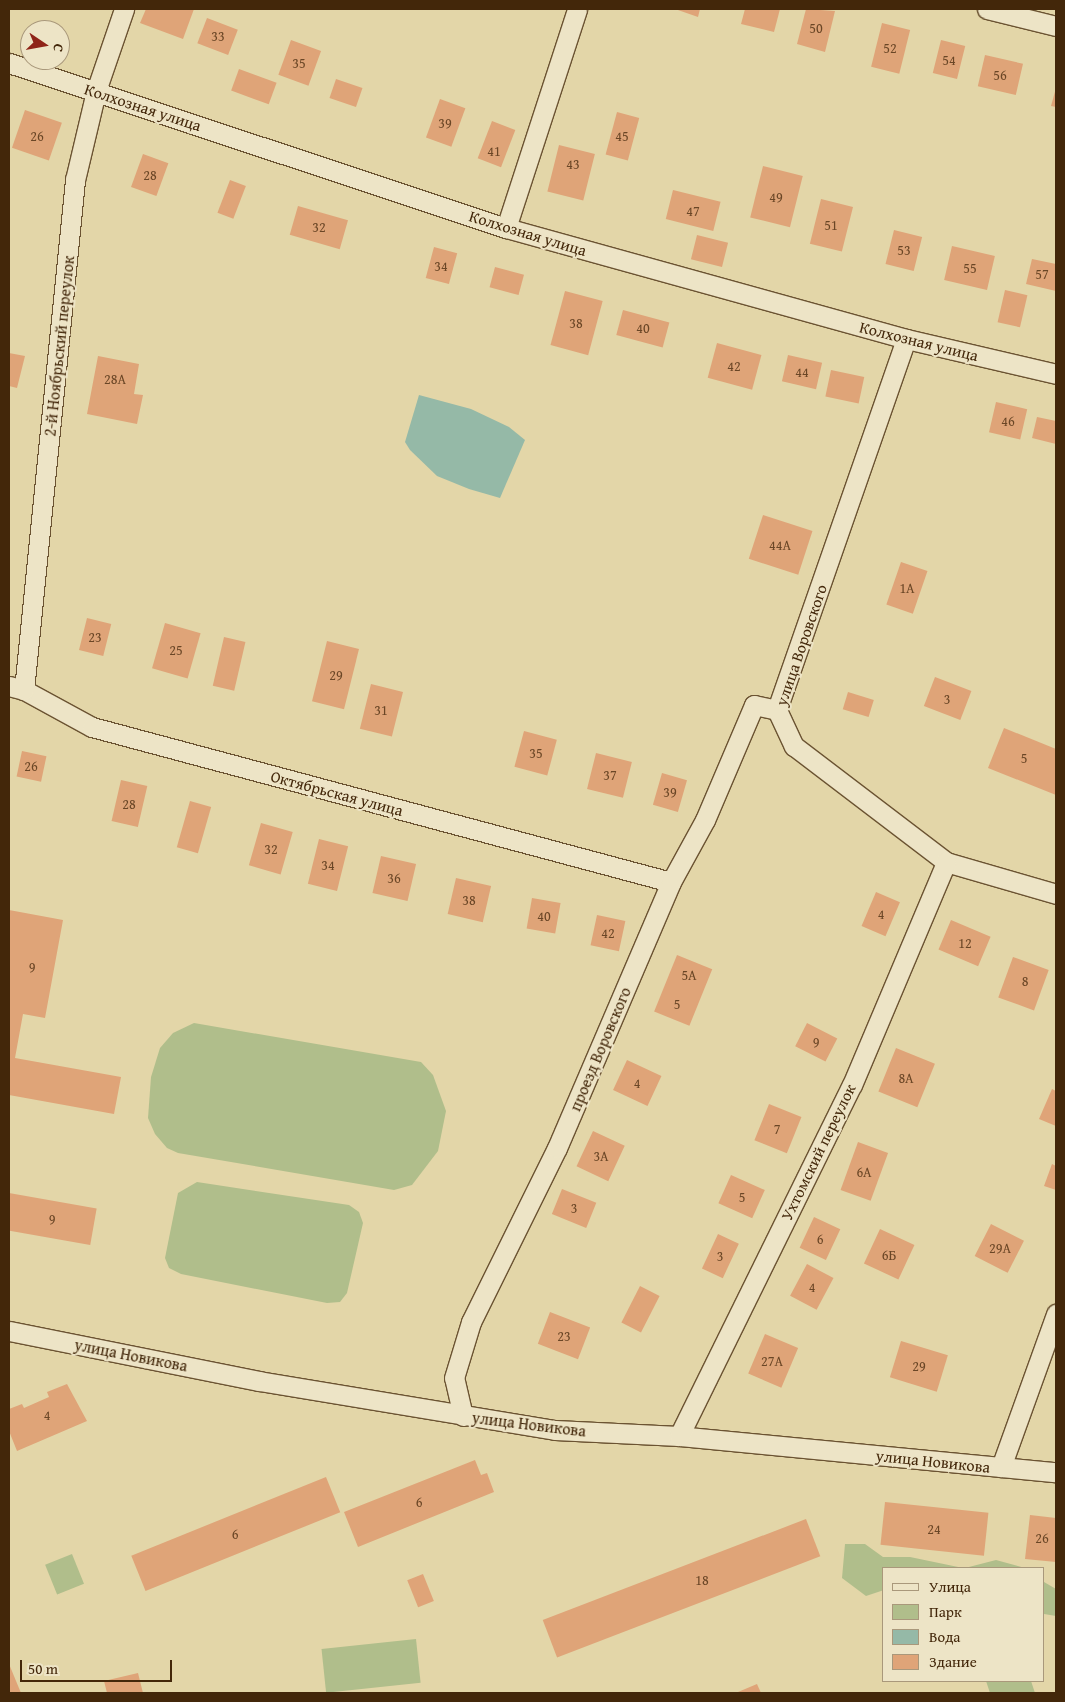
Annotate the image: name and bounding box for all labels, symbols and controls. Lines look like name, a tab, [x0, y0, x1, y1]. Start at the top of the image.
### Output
north arrow	[20, 20, 70, 70]
house number: 50	[809, 20, 823, 36]
house number: 33	[211, 28, 225, 44]
house number: 52	[883, 40, 897, 56]
text: С	[48, 42, 69, 54]
house number: 54	[942, 52, 956, 68]
house number: 35	[292, 55, 306, 71]
house number: 56	[993, 67, 1007, 83]
street label: Колхозная улица	[82, 79, 204, 135]
house number: 39	[438, 115, 452, 131]
house number: 26	[30, 128, 44, 144]
house number: 45	[615, 128, 629, 144]
house number: 41	[487, 143, 501, 159]
house number: 43	[566, 156, 580, 172]
house number: 28	[143, 167, 157, 183]
house number: 49	[769, 189, 783, 205]
house number: 47	[686, 203, 700, 219]
street label: Колхозная улица	[467, 206, 589, 260]
house number: 51	[824, 217, 838, 233]
house number: 32	[312, 219, 326, 235]
house number: 53	[897, 242, 911, 258]
street label: 2-й Ноябрьский переулок	[40, 255, 78, 437]
house number: 34	[434, 258, 448, 274]
house number: 55	[963, 260, 977, 276]
house number: 57	[1035, 266, 1049, 282]
house number: 38	[569, 315, 583, 331]
street label: Колхозная улица	[858, 317, 980, 365]
house number: 40	[636, 320, 650, 336]
house number: 42	[727, 358, 741, 374]
house number: 44	[795, 364, 809, 380]
house number: 28А	[104, 371, 126, 387]
house number: 46	[1001, 413, 1015, 429]
house number: 44А	[769, 537, 791, 553]
house number: 1А	[899, 580, 915, 596]
street label: улица Воровского	[771, 582, 831, 708]
house number: 23	[88, 629, 102, 645]
house number: 25	[169, 642, 183, 658]
house number: 29	[329, 667, 343, 683]
house number: 3	[944, 691, 950, 707]
house number: 31	[374, 702, 388, 718]
house number: 35	[529, 745, 543, 761]
house number: 5	[1021, 750, 1027, 766]
house number: 26	[24, 758, 38, 774]
street label: Октябрьская улица	[269, 766, 405, 820]
house number: 37	[603, 767, 617, 783]
house number: 39	[663, 784, 677, 800]
house number: 28	[122, 796, 136, 812]
house number: 32	[264, 841, 278, 857]
house number: 34	[321, 857, 335, 873]
house number: 36	[387, 870, 401, 886]
house number: 38	[462, 892, 476, 908]
house number: 4	[878, 906, 884, 922]
house number: 40	[537, 908, 551, 924]
house number: 42	[601, 925, 615, 941]
house number: 12	[958, 935, 972, 951]
house number: 9	[29, 959, 35, 975]
house number: 5А	[681, 967, 697, 983]
house number: 8	[1022, 973, 1028, 989]
street label: проезд Воровского	[565, 984, 635, 1114]
house number: 5	[674, 996, 680, 1012]
house number: 9	[813, 1034, 819, 1050]
house number: 8А	[898, 1070, 914, 1086]
house number: 4	[634, 1075, 640, 1091]
street label: Ухтомский переулок	[777, 1081, 859, 1223]
house number: 7	[774, 1121, 780, 1137]
house number: 3А	[593, 1148, 609, 1164]
house number: 6А	[856, 1164, 872, 1180]
house number: 5	[739, 1189, 745, 1205]
house number: 3	[571, 1200, 577, 1216]
house number: 9	[49, 1211, 55, 1227]
house number: 6	[817, 1231, 823, 1247]
house number: 29А	[989, 1240, 1011, 1256]
house number: 6Б	[882, 1247, 896, 1263]
house number: 3	[717, 1248, 723, 1264]
house number: 4	[809, 1279, 815, 1295]
house number: 23	[557, 1328, 571, 1344]
street label: улица Новикова	[73, 1335, 189, 1375]
house number: 27А	[761, 1353, 783, 1369]
house number: 29	[912, 1358, 926, 1374]
house number: 4	[44, 1407, 50, 1423]
street label: улица Новикова	[471, 1407, 587, 1441]
street label: улица Новикова	[875, 1445, 991, 1477]
house number: 6	[416, 1494, 422, 1510]
house number: 24	[927, 1521, 941, 1537]
house number: 6	[232, 1526, 238, 1542]
house number: 26	[1035, 1530, 1049, 1546]
legend	[882, 1567, 1045, 1682]
house number: 18	[695, 1572, 709, 1588]
text: Улица	[929, 1576, 971, 1597]
text: Парк	[929, 1601, 962, 1622]
text: Вода	[929, 1626, 960, 1647]
scale bar	[22, 1650, 175, 1682]
text: Здание	[929, 1651, 977, 1672]
text: 50 m	[28, 1658, 58, 1679]

